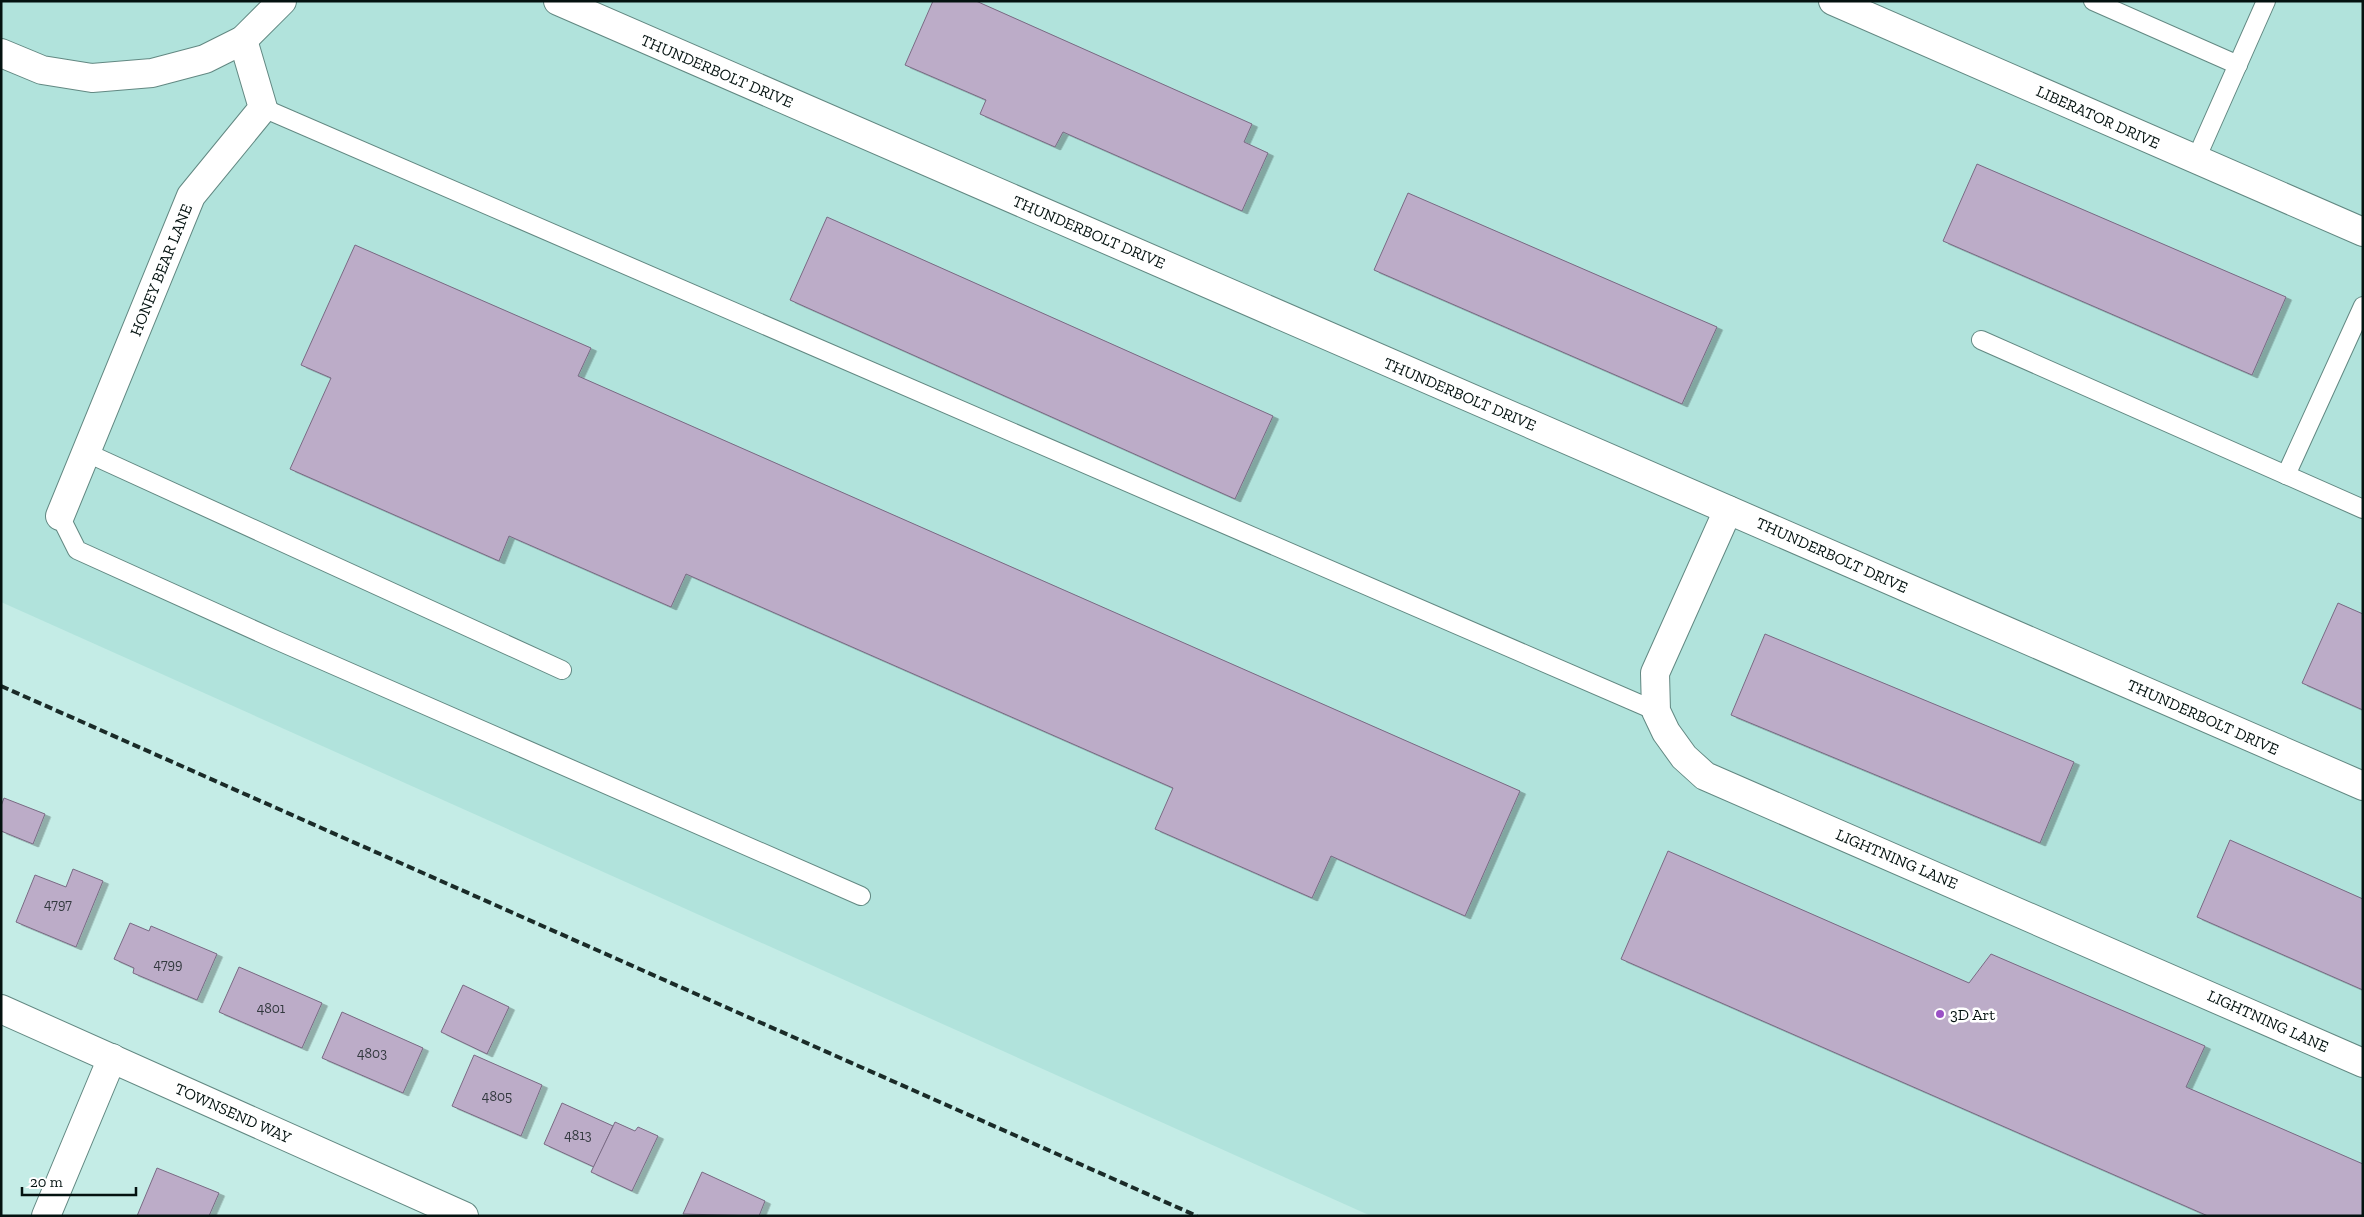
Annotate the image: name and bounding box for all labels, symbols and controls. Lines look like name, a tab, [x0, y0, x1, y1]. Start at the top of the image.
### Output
street label: THUNDERBOLT DRIVE	[638, 30, 796, 112]
street label: LIBERATOR DRIVE	[2033, 81, 2163, 153]
street label: THUNDERBOLT DRIVE	[1010, 191, 1168, 273]
street label: HONEY BEAR LANE	[126, 201, 196, 339]
street label: THUNDERBOLT DRIVE	[1381, 353, 1539, 435]
street label: THUNDERBOLT DRIVE	[1753, 513, 1911, 597]
street label: THUNDERBOLT DRIVE	[2124, 675, 2282, 759]
street label: LIGHTNING LANE	[1833, 825, 1961, 893]
house number: 4797	[44, 896, 72, 913]
house number: 4799	[154, 956, 182, 973]
street label: LIGHTNING LANE	[2205, 986, 2331, 1056]
house number: 4801	[257, 1000, 286, 1017]
place label: 3D Art	[1950, 1005, 1995, 1024]
marker: 3D Art	[1934, 1008, 1946, 1020]
house number: 4803	[357, 1045, 387, 1062]
street label: TOWNSEND WAY	[172, 1079, 294, 1147]
house number: 4805	[482, 1088, 512, 1105]
house number: 4813	[564, 1127, 592, 1144]
scale bar	[22, 1164, 136, 1196]
text: 20 m	[30, 1173, 63, 1191]

